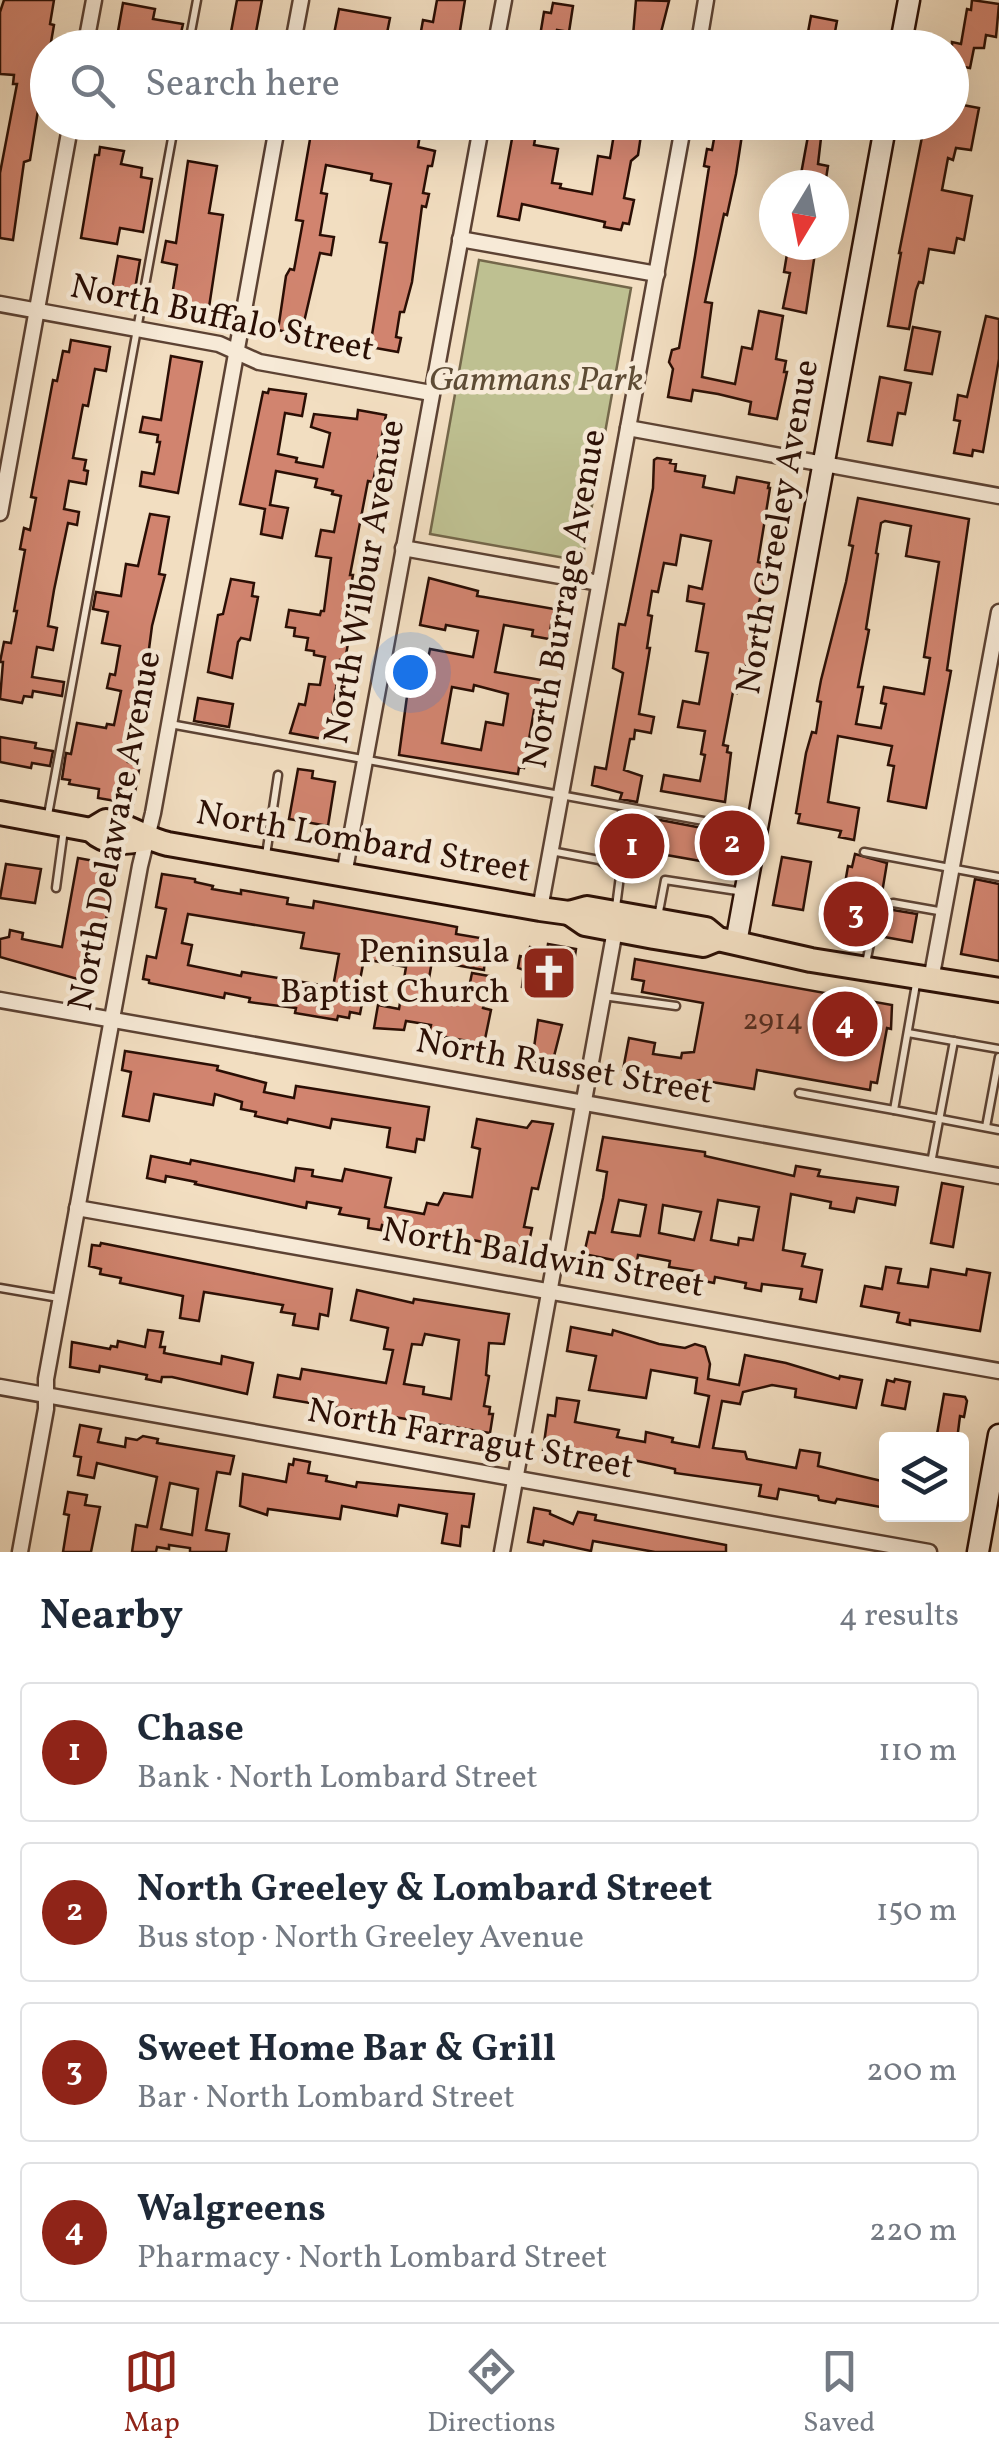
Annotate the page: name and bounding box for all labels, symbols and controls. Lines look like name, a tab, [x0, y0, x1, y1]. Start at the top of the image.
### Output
search box	[30, 30, 969, 140]
icon: search	[65, 58, 120, 113]
text: Search here	[145, 59, 340, 112]
north arrow	[759, 170, 849, 260]
street label: North Buffalo Street	[66, 263, 378, 375]
street label: North Greeley Avenue	[726, 356, 832, 698]
park label: Gammans Park	[429, 357, 643, 405]
street label: North Wilbur Avenue	[314, 416, 418, 748]
street label: North Burrage Avenue	[513, 426, 619, 772]
street label: North Delaware Avenue	[58, 647, 174, 1015]
your location	[385, 647, 436, 698]
street label: North Lombard Street	[192, 790, 534, 896]
pin: 2	[700, 806, 764, 880]
pin: 1	[600, 808, 664, 884]
pin: 3	[824, 876, 888, 952]
place label: Peninsula Baptist Church	[280, 929, 510, 1017]
church icon: Peninsula Baptist Church	[519, 943, 579, 1003]
pin: 4	[812, 986, 878, 1062]
house number: 2914	[743, 1000, 803, 1042]
street label: North Russet Street	[412, 1018, 716, 1118]
street label: North Baldwin Street	[378, 1207, 708, 1311]
street label: North Farragut Street	[303, 1388, 637, 1492]
map controls	[879, 1432, 969, 1522]
button: layers	[879, 1432, 969, 1522]
text: Nearby	[40, 1588, 183, 1647]
text: 4 results	[839, 1595, 959, 1639]
text: Chase	[137, 1704, 244, 1757]
text: 1	[68, 1730, 81, 1774]
text: 110 m	[878, 1730, 957, 1774]
text: Bank · North Lombard Street	[137, 1757, 538, 1801]
text: North Greeley & Lombard Street	[137, 1864, 712, 1917]
text: 2	[66, 1890, 83, 1934]
text: 150 m	[876, 1890, 957, 1934]
text: Bus stop · North Greeley Avenue	[137, 1917, 584, 1961]
text: Sweet Home Bar & Grill	[137, 2024, 556, 2077]
text: 3	[66, 2050, 83, 2094]
text: 200 m	[866, 2050, 957, 2094]
text: Bar · North Lombard Street	[137, 2077, 515, 2121]
text: Walgreens	[137, 2184, 326, 2237]
text: 4	[65, 2210, 84, 2254]
text: 220 m	[869, 2210, 957, 2254]
text: Pharmacy · North Lombard Street	[137, 2237, 607, 2281]
tab: Map	[124, 2344, 180, 2443]
tab: Directions	[427, 2344, 556, 2443]
tab: Saved	[803, 2344, 875, 2443]

